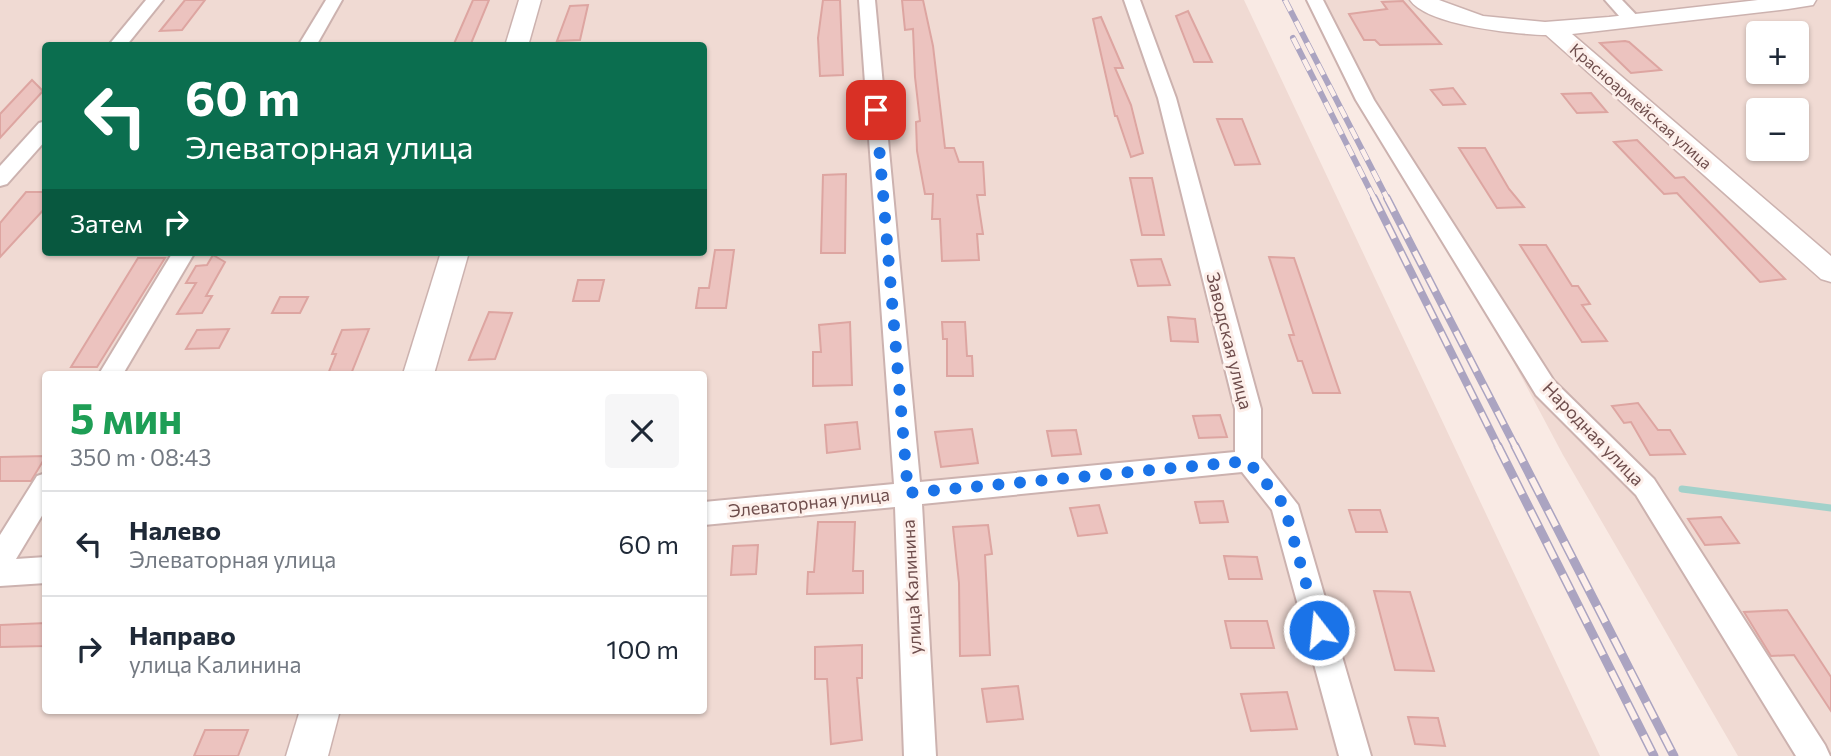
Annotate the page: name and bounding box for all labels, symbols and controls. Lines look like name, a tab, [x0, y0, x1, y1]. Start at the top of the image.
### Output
map controls	[1746, 21, 1809, 161]
button: +	[1746, 21, 1809, 84]
street label: Красноармейская улица	[1567, 39, 1716, 172]
text: 60 m	[185, 66, 300, 126]
icon: left	[70, 70, 161, 161]
pin	[846, 80, 906, 140]
icon: arrive	[857, 91, 895, 129]
button: −	[1746, 98, 1809, 161]
text: Элеваторная улица	[185, 126, 473, 166]
icon: right	[157, 203, 195, 241]
text: Затем	[70, 207, 143, 238]
street label: Заводская улица	[1202, 270, 1258, 412]
street label: Народная улица	[1538, 377, 1649, 490]
text: 5 мин	[70, 391, 182, 443]
button: close	[605, 394, 679, 468]
text: 350 m · 08:43	[70, 443, 211, 471]
street label: Элеваторная улица	[727, 483, 891, 521]
text: Налево	[129, 514, 221, 545]
street label: улица Калинина	[896, 519, 926, 655]
icon: left	[70, 525, 108, 563]
text: 60 m	[619, 528, 679, 559]
text: Элеваторная улица	[129, 545, 336, 573]
position arrow	[1282, 593, 1356, 667]
text: Направо	[129, 619, 236, 650]
icon: right	[70, 630, 108, 668]
text: 100 m	[606, 633, 679, 664]
text: улица Калинина	[129, 650, 301, 678]

